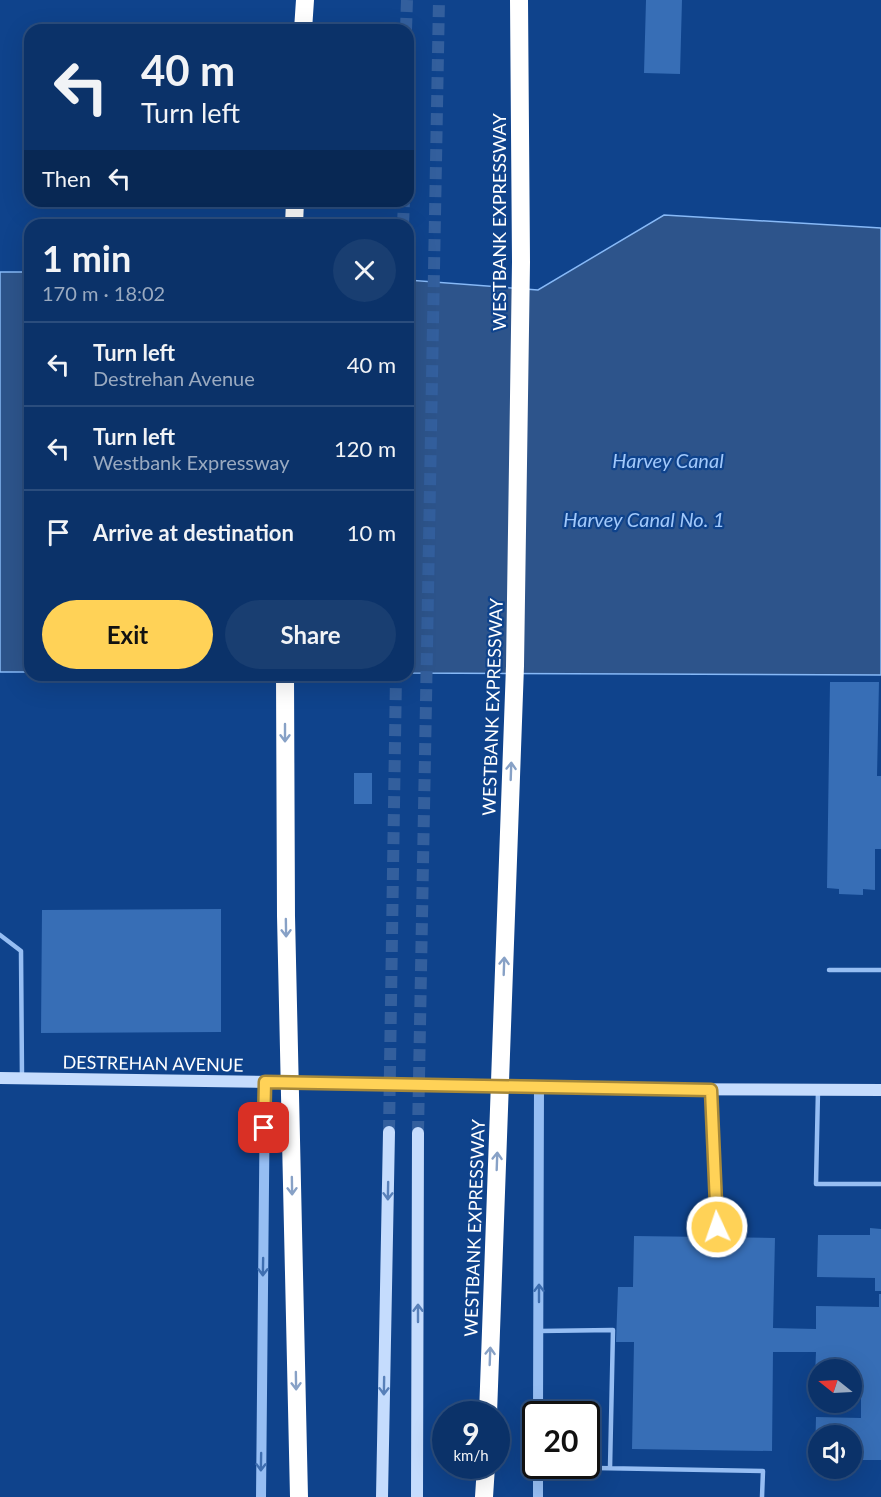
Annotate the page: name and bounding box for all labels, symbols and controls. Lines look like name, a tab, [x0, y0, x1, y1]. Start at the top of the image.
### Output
text: 40 m	[141, 45, 235, 95]
icon: left	[42, 48, 120, 126]
text: Turn left	[141, 96, 240, 129]
street label: WESTBANK EXPRESSWAY	[488, 113, 510, 331]
icon: left	[103, 162, 136, 195]
text: Then	[42, 165, 91, 192]
text: 1 min	[42, 236, 131, 280]
button: close	[333, 239, 396, 302]
text: 170 m · 18:02	[42, 281, 165, 305]
text: Turn left	[93, 339, 175, 366]
icon: left	[42, 348, 75, 381]
text: 40 m	[347, 351, 396, 378]
text: Destrehan Avenue	[93, 366, 255, 390]
text: Turn left	[93, 423, 175, 450]
icon: left	[42, 432, 75, 465]
text: 120 m	[334, 435, 396, 462]
water label: Harvey Canal	[612, 448, 724, 472]
text: Westbank Expressway	[93, 450, 290, 474]
water label: Harvey Canal No. 1	[563, 507, 725, 531]
icon: arrive	[42, 516, 75, 549]
text: Arrive at destination	[93, 519, 294, 546]
text: 10 m	[347, 519, 396, 546]
street label: WESTBANK EXPRESSWAY	[477, 597, 507, 816]
button: Exit	[42, 600, 213, 669]
button: Share	[225, 600, 396, 669]
one-way arrow	[279, 723, 291, 743]
one-way arrow	[506, 762, 517, 782]
one-way arrow	[281, 918, 292, 938]
one-way arrow	[499, 957, 510, 977]
street label: DESTREHAN AVENUE	[62, 1050, 244, 1076]
pin	[238, 1102, 289, 1153]
icon: arrive	[247, 1111, 280, 1144]
street label: WESTBANK EXPRESSWAY	[459, 1118, 489, 1337]
one-way arrow	[491, 1152, 503, 1172]
one-way arrow	[286, 1176, 298, 1196]
one-way arrow	[382, 1180, 394, 1200]
position arrow	[685, 1195, 749, 1259]
one-way arrow	[257, 1256, 269, 1276]
one-way arrow	[533, 1284, 545, 1304]
one-way arrow	[412, 1303, 423, 1323]
one-way arrow	[484, 1347, 496, 1367]
north arrow	[808, 1359, 862, 1413]
map controls	[808, 1359, 862, 1479]
one-way arrow	[290, 1371, 302, 1391]
one-way arrow	[379, 1375, 390, 1395]
speed limit sign: 20	[522, 1401, 600, 1479]
text: 9	[462, 1415, 480, 1451]
button: sound	[808, 1425, 862, 1479]
text: km/h	[453, 1446, 489, 1464]
one-way arrow	[255, 1451, 267, 1471]

